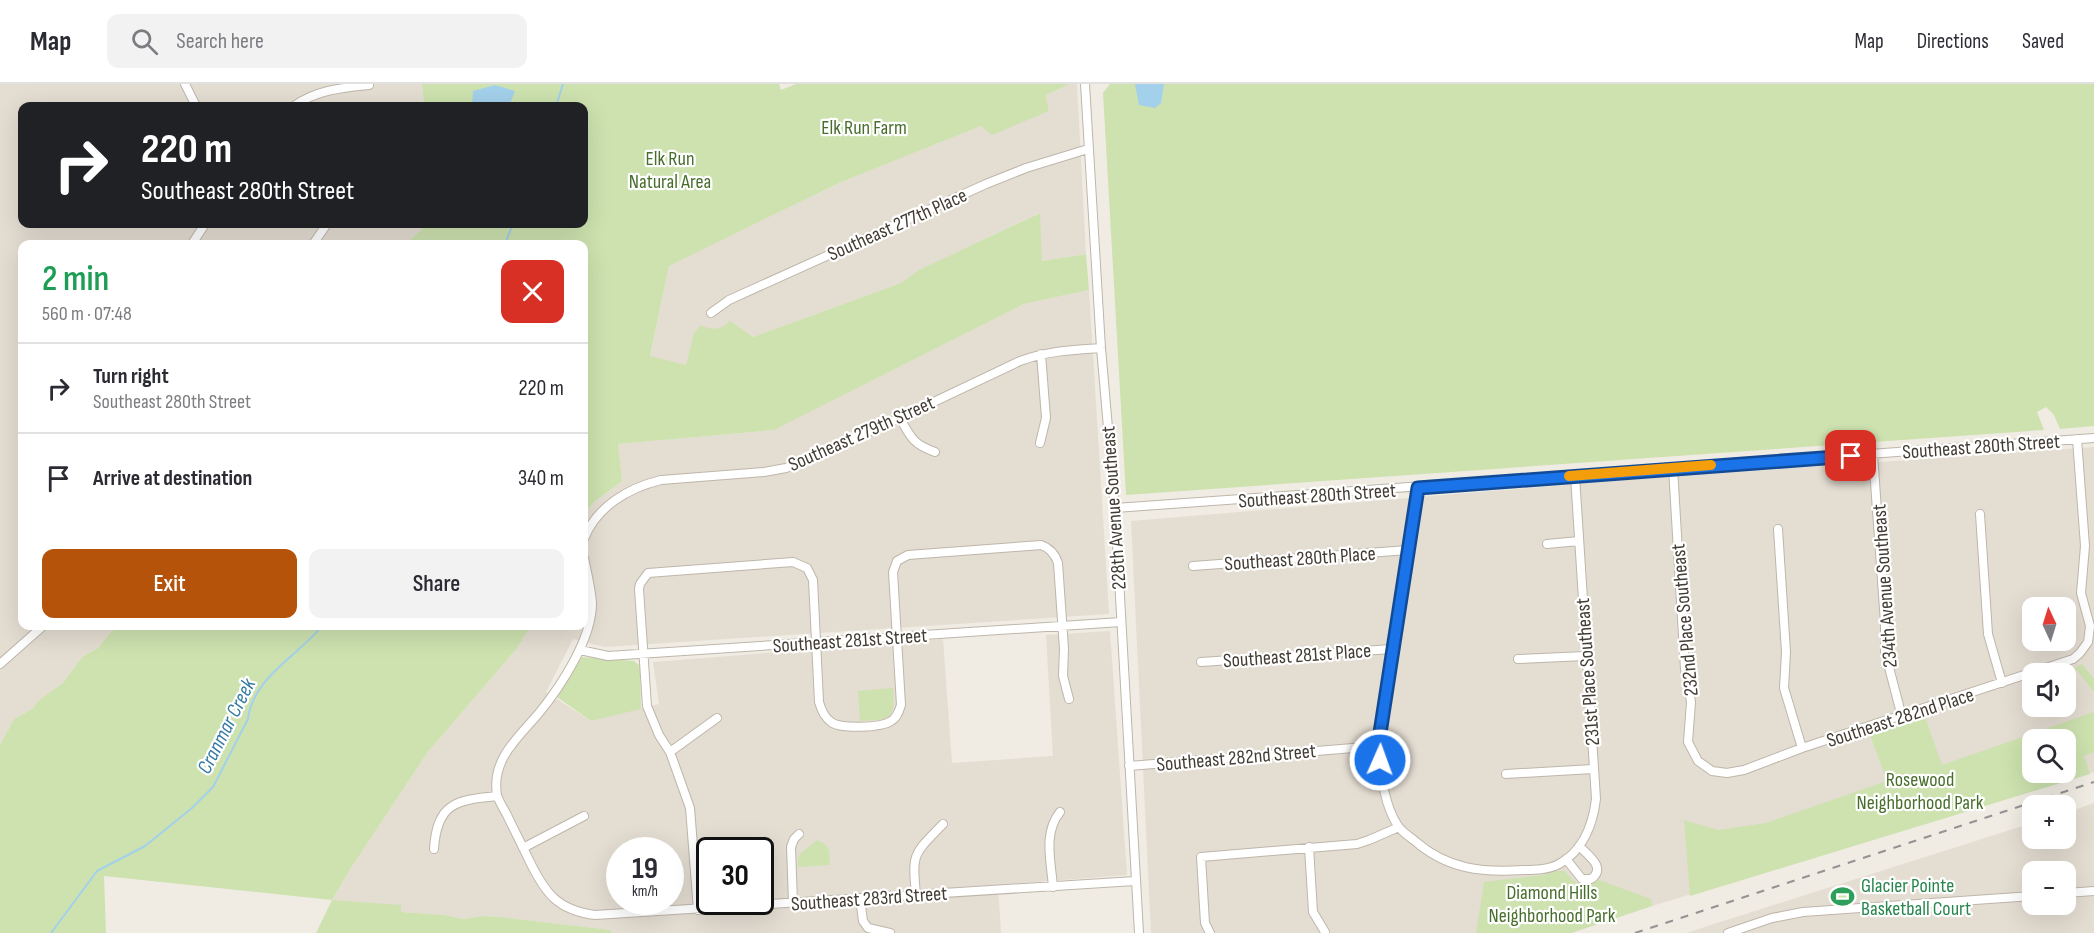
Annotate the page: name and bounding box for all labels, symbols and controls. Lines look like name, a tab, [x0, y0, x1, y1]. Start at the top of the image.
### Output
search box	[107, 14, 527, 68]
text: Map	[30, 25, 71, 58]
icon: search	[128, 25, 161, 58]
text: Search here	[176, 28, 264, 55]
text: Map	[1854, 29, 1884, 54]
text: Directions	[1917, 29, 1989, 54]
text: Saved	[2022, 29, 2064, 54]
park label: Elk Run Farm	[821, 116, 907, 140]
text: 220 m	[141, 124, 232, 175]
icon: right	[42, 126, 120, 204]
park label: Elk Run Natural Area	[629, 147, 711, 194]
text: Southeast 280th Street	[141, 175, 354, 207]
street label: Southeast 277th Place	[824, 183, 971, 266]
text: 2 min	[42, 258, 109, 301]
button: close	[501, 260, 564, 323]
text: 560 m · 07:48	[42, 302, 132, 326]
text: Turn right	[93, 363, 169, 390]
icon: right	[42, 372, 75, 405]
text: 220 m	[518, 375, 564, 402]
text: Southeast 280th Street	[93, 390, 251, 414]
street label: Southeast 279th Street	[785, 391, 938, 477]
street label: 228th Avenue Southeast	[1096, 425, 1132, 591]
pin	[1825, 430, 1876, 481]
street label: Southeast 280th Street	[1901, 430, 2061, 464]
icon: arrive	[1834, 439, 1867, 472]
icon: arrive	[42, 462, 75, 495]
text: Arrive at destination	[93, 465, 252, 492]
text: 340 m	[518, 465, 564, 492]
street label: Southeast 280th Street	[1237, 479, 1397, 513]
street label: 234th Avenue Southeast	[1867, 503, 1903, 669]
street label: Southeast 280th Place	[1224, 542, 1377, 576]
street label: 232nd Place Southeast	[1666, 543, 1704, 697]
button: Exit	[42, 549, 297, 618]
button: Share	[309, 549, 564, 618]
street label: 231st Place Southeast	[1571, 597, 1605, 747]
north arrow	[2022, 597, 2076, 651]
map controls	[2022, 597, 2076, 915]
street label: Southeast 281st Street	[772, 624, 928, 658]
street label: Southeast 281st Place	[1222, 639, 1372, 673]
button: sound	[2022, 663, 2076, 717]
water label: Cranmar Creek	[192, 673, 262, 778]
street label: Southeast 282nd Place	[1824, 683, 1977, 753]
position arrow	[1348, 728, 1412, 792]
button: search	[2022, 729, 2076, 783]
street label: Southeast 282nd Street	[1155, 739, 1317, 777]
park label: Rosewood Neighborhood Park	[1857, 768, 1984, 815]
button: +	[2022, 795, 2076, 849]
speed limit sign: 30	[696, 837, 774, 915]
text: 19	[632, 851, 658, 887]
button: −	[2022, 861, 2076, 915]
place label: Glacier Pointe Basketball Court	[1861, 874, 1971, 921]
park label: Diamond Hills Neighborhood Park	[1489, 881, 1616, 928]
text: km/h	[632, 882, 658, 901]
street label: Southeast 283rd Street	[790, 882, 948, 916]
sports icon: Glacier Pointe Basketball Court	[1830, 883, 1856, 909]

